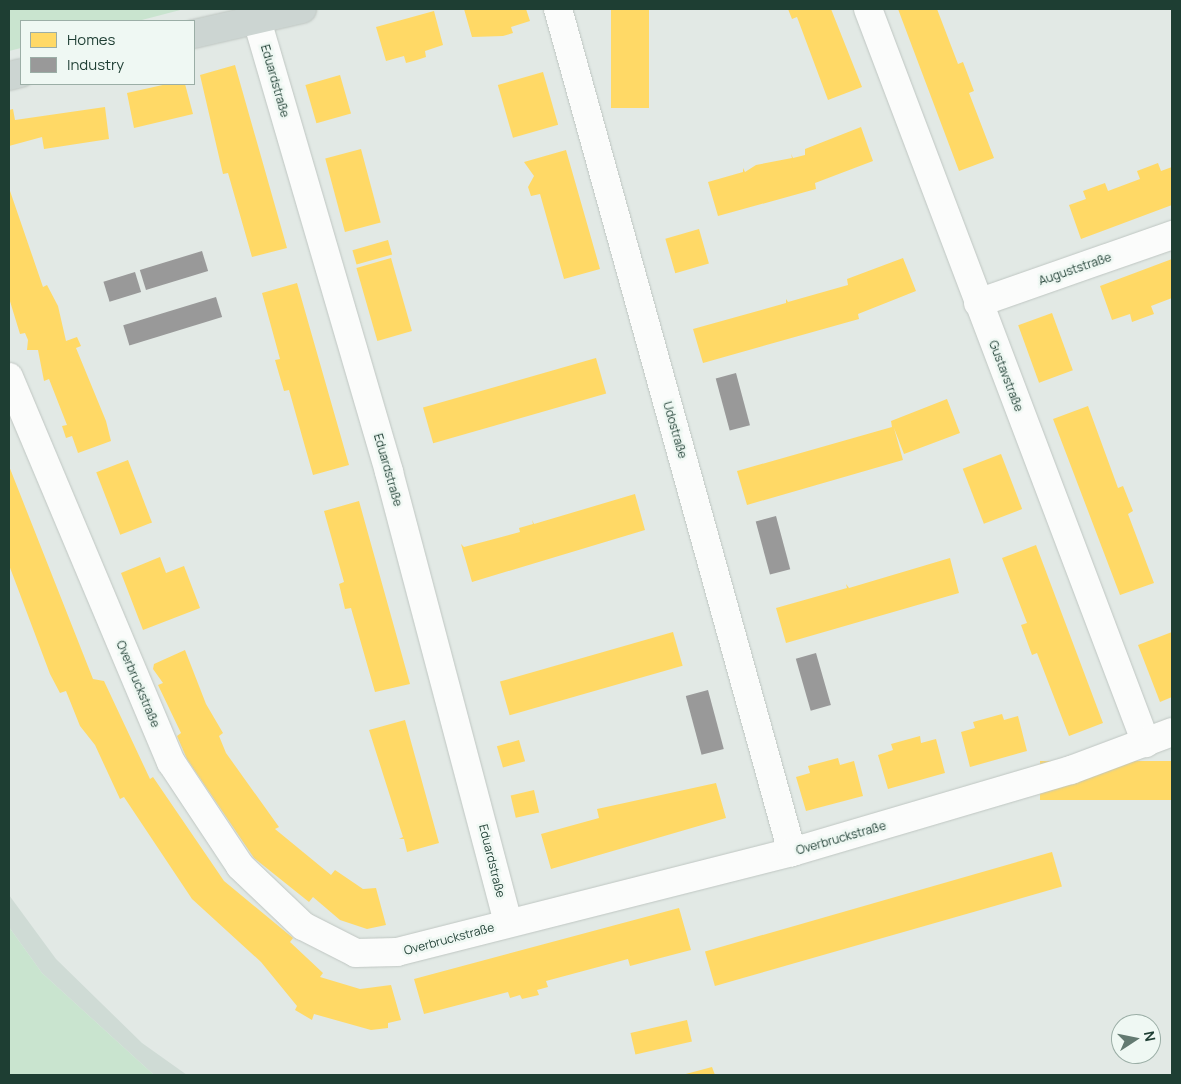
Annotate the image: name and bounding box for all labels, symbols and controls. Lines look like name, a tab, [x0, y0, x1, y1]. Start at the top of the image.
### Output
legend	[20, 20, 195, 85]
text: Homes	[67, 29, 115, 50]
street label: Eduardstraße	[258, 43, 292, 119]
text: Industry	[67, 54, 124, 75]
street label: Auguststraße	[1037, 250, 1113, 288]
street label: Gustavstraße	[986, 338, 1026, 414]
street label: Udostraße	[660, 400, 690, 460]
street label: Eduardstraße	[371, 432, 405, 508]
street label: Overbruckstraße	[113, 638, 163, 730]
street label: Overbruckstraße	[794, 818, 888, 858]
street label: Eduardstraße	[476, 823, 508, 899]
street label: Overbruckstraße	[402, 920, 496, 958]
north arrow	[1111, 1014, 1161, 1064]
text: N	[1140, 1029, 1161, 1043]

